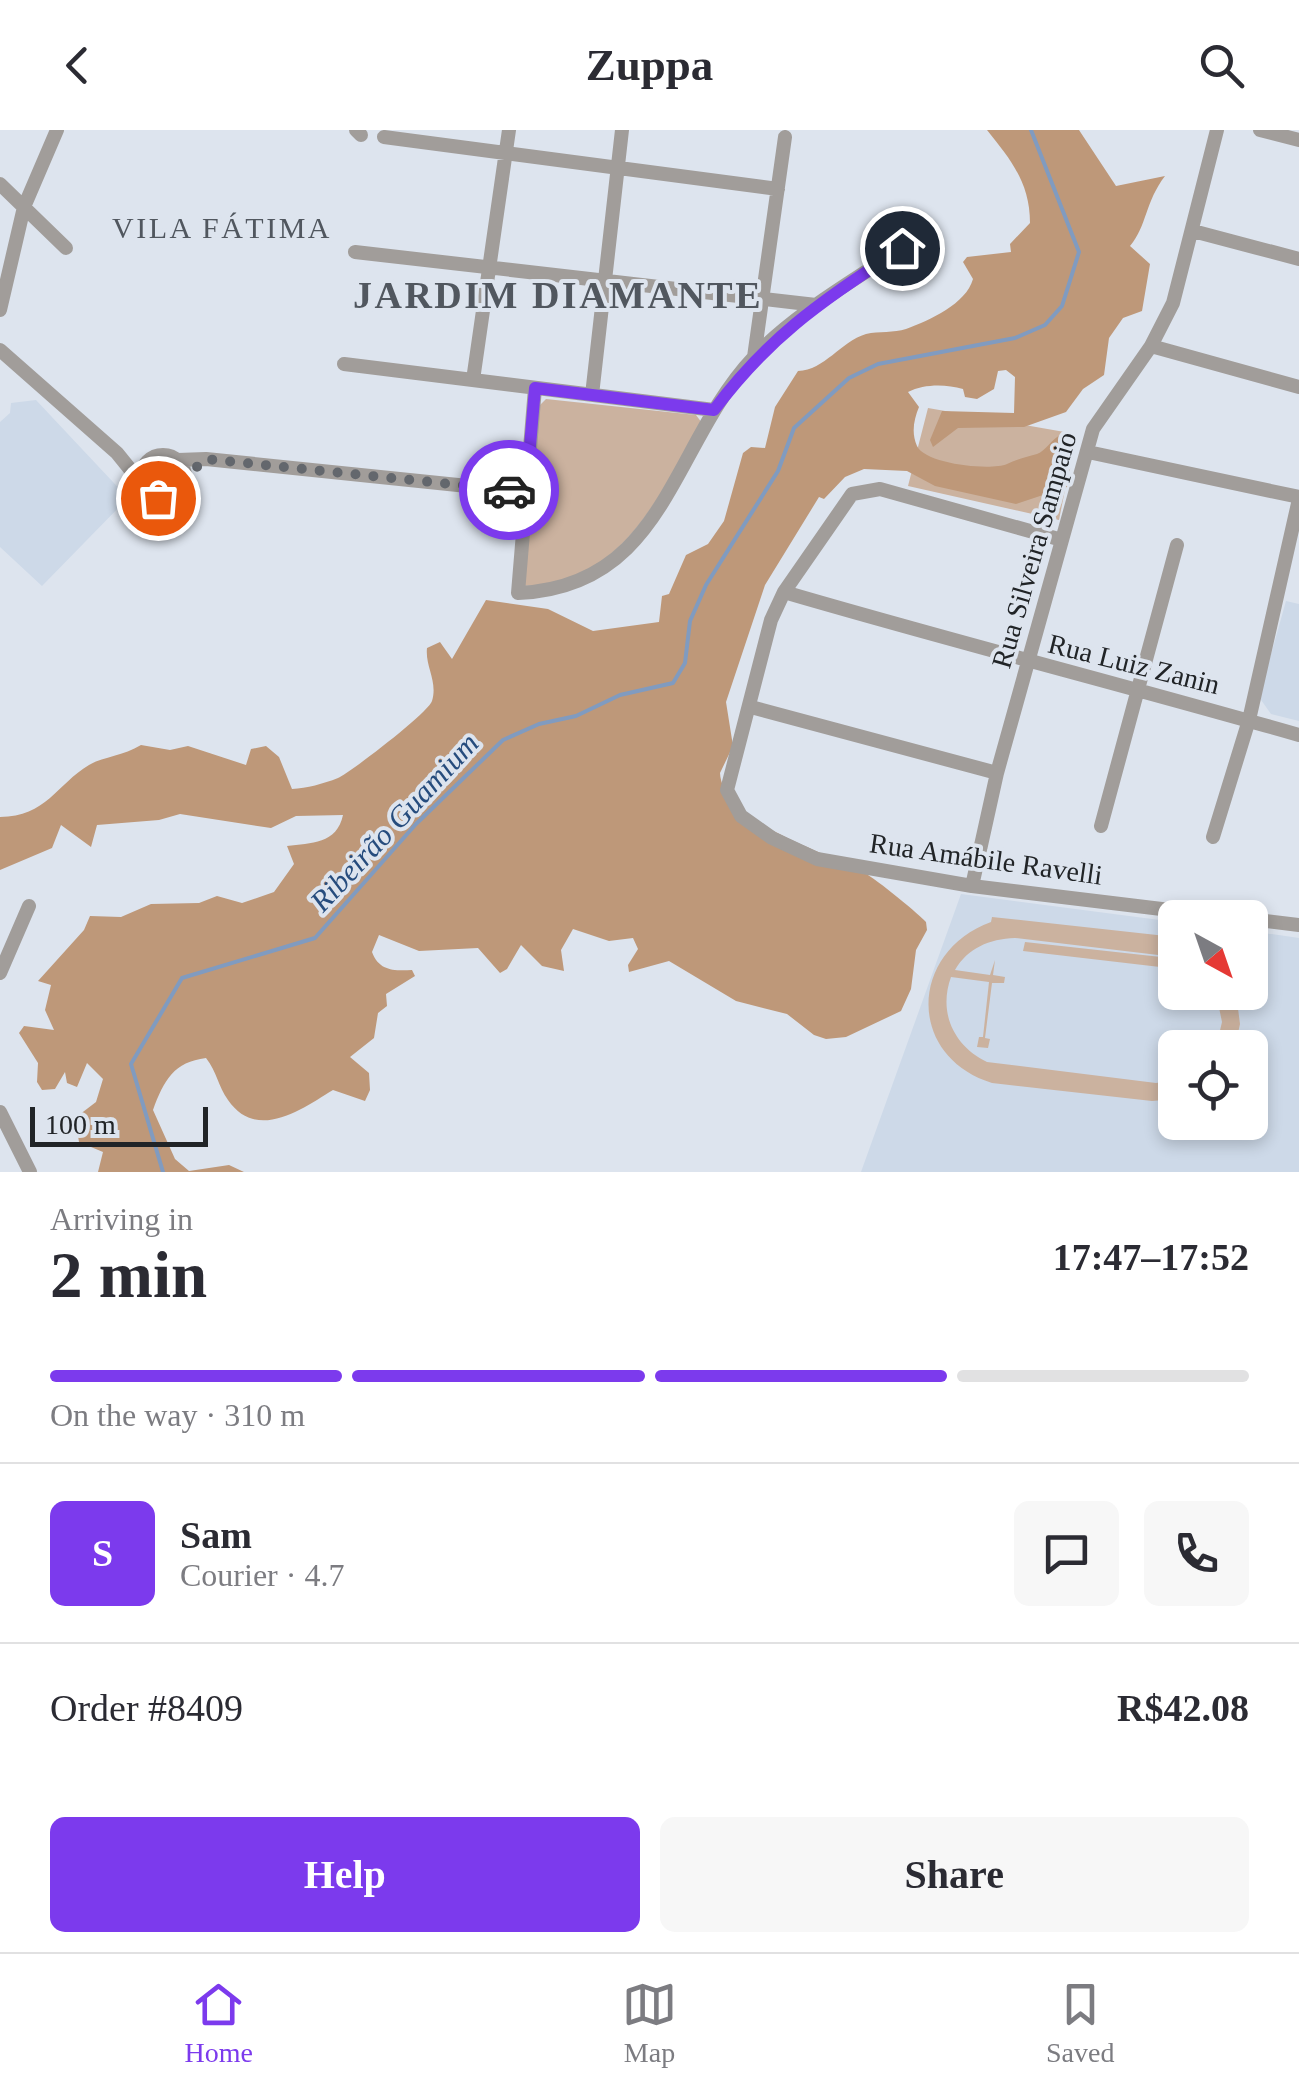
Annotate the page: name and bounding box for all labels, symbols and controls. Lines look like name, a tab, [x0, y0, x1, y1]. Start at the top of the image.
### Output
icon: back	[50, 38, 105, 93]
icon: search	[1194, 38, 1249, 93]
text: Zuppa	[586, 40, 713, 90]
pin	[860, 206, 945, 291]
district label: VILA FÁTIMA	[112, 211, 332, 244]
icon: home	[875, 221, 930, 276]
district label: JARDIM DIAMANTE	[353, 274, 763, 316]
street label: Rua Silveira Sampaio	[985, 428, 1083, 672]
courier	[459, 440, 559, 540]
pin	[116, 456, 201, 541]
icon: car	[482, 463, 537, 518]
icon: bag	[131, 471, 186, 526]
street label: Rua Luiz Zanin	[1045, 628, 1223, 700]
water label: Ribeirão Guamium	[303, 726, 485, 918]
street label: Rua Amábile Ravelli	[868, 827, 1105, 891]
north arrow	[1158, 900, 1268, 1010]
map controls	[1158, 900, 1268, 1140]
button: locate	[1158, 1030, 1268, 1140]
scale bar	[30, 1102, 208, 1146]
text: 100 m	[45, 1109, 116, 1140]
text: Arriving in	[50, 1201, 193, 1237]
text: 17:47–17:52	[1053, 1236, 1249, 1278]
text: 2 min	[50, 1239, 207, 1311]
text: On the way · 310 m	[50, 1397, 305, 1433]
button: chat	[1014, 1501, 1119, 1606]
button: phone	[1144, 1501, 1249, 1606]
text: Sam	[180, 1514, 252, 1556]
text: S	[92, 1532, 113, 1574]
text: Courier · 4.7	[180, 1557, 344, 1593]
text: Order #8409	[50, 1687, 243, 1729]
text: R$42.08	[1117, 1687, 1249, 1729]
button: Help	[50, 1817, 640, 1932]
button: Share	[660, 1817, 1249, 1932]
tab: Home	[185, 1977, 253, 2069]
tab: Map	[622, 1977, 677, 2069]
tab: Saved	[1046, 1977, 1114, 2069]

